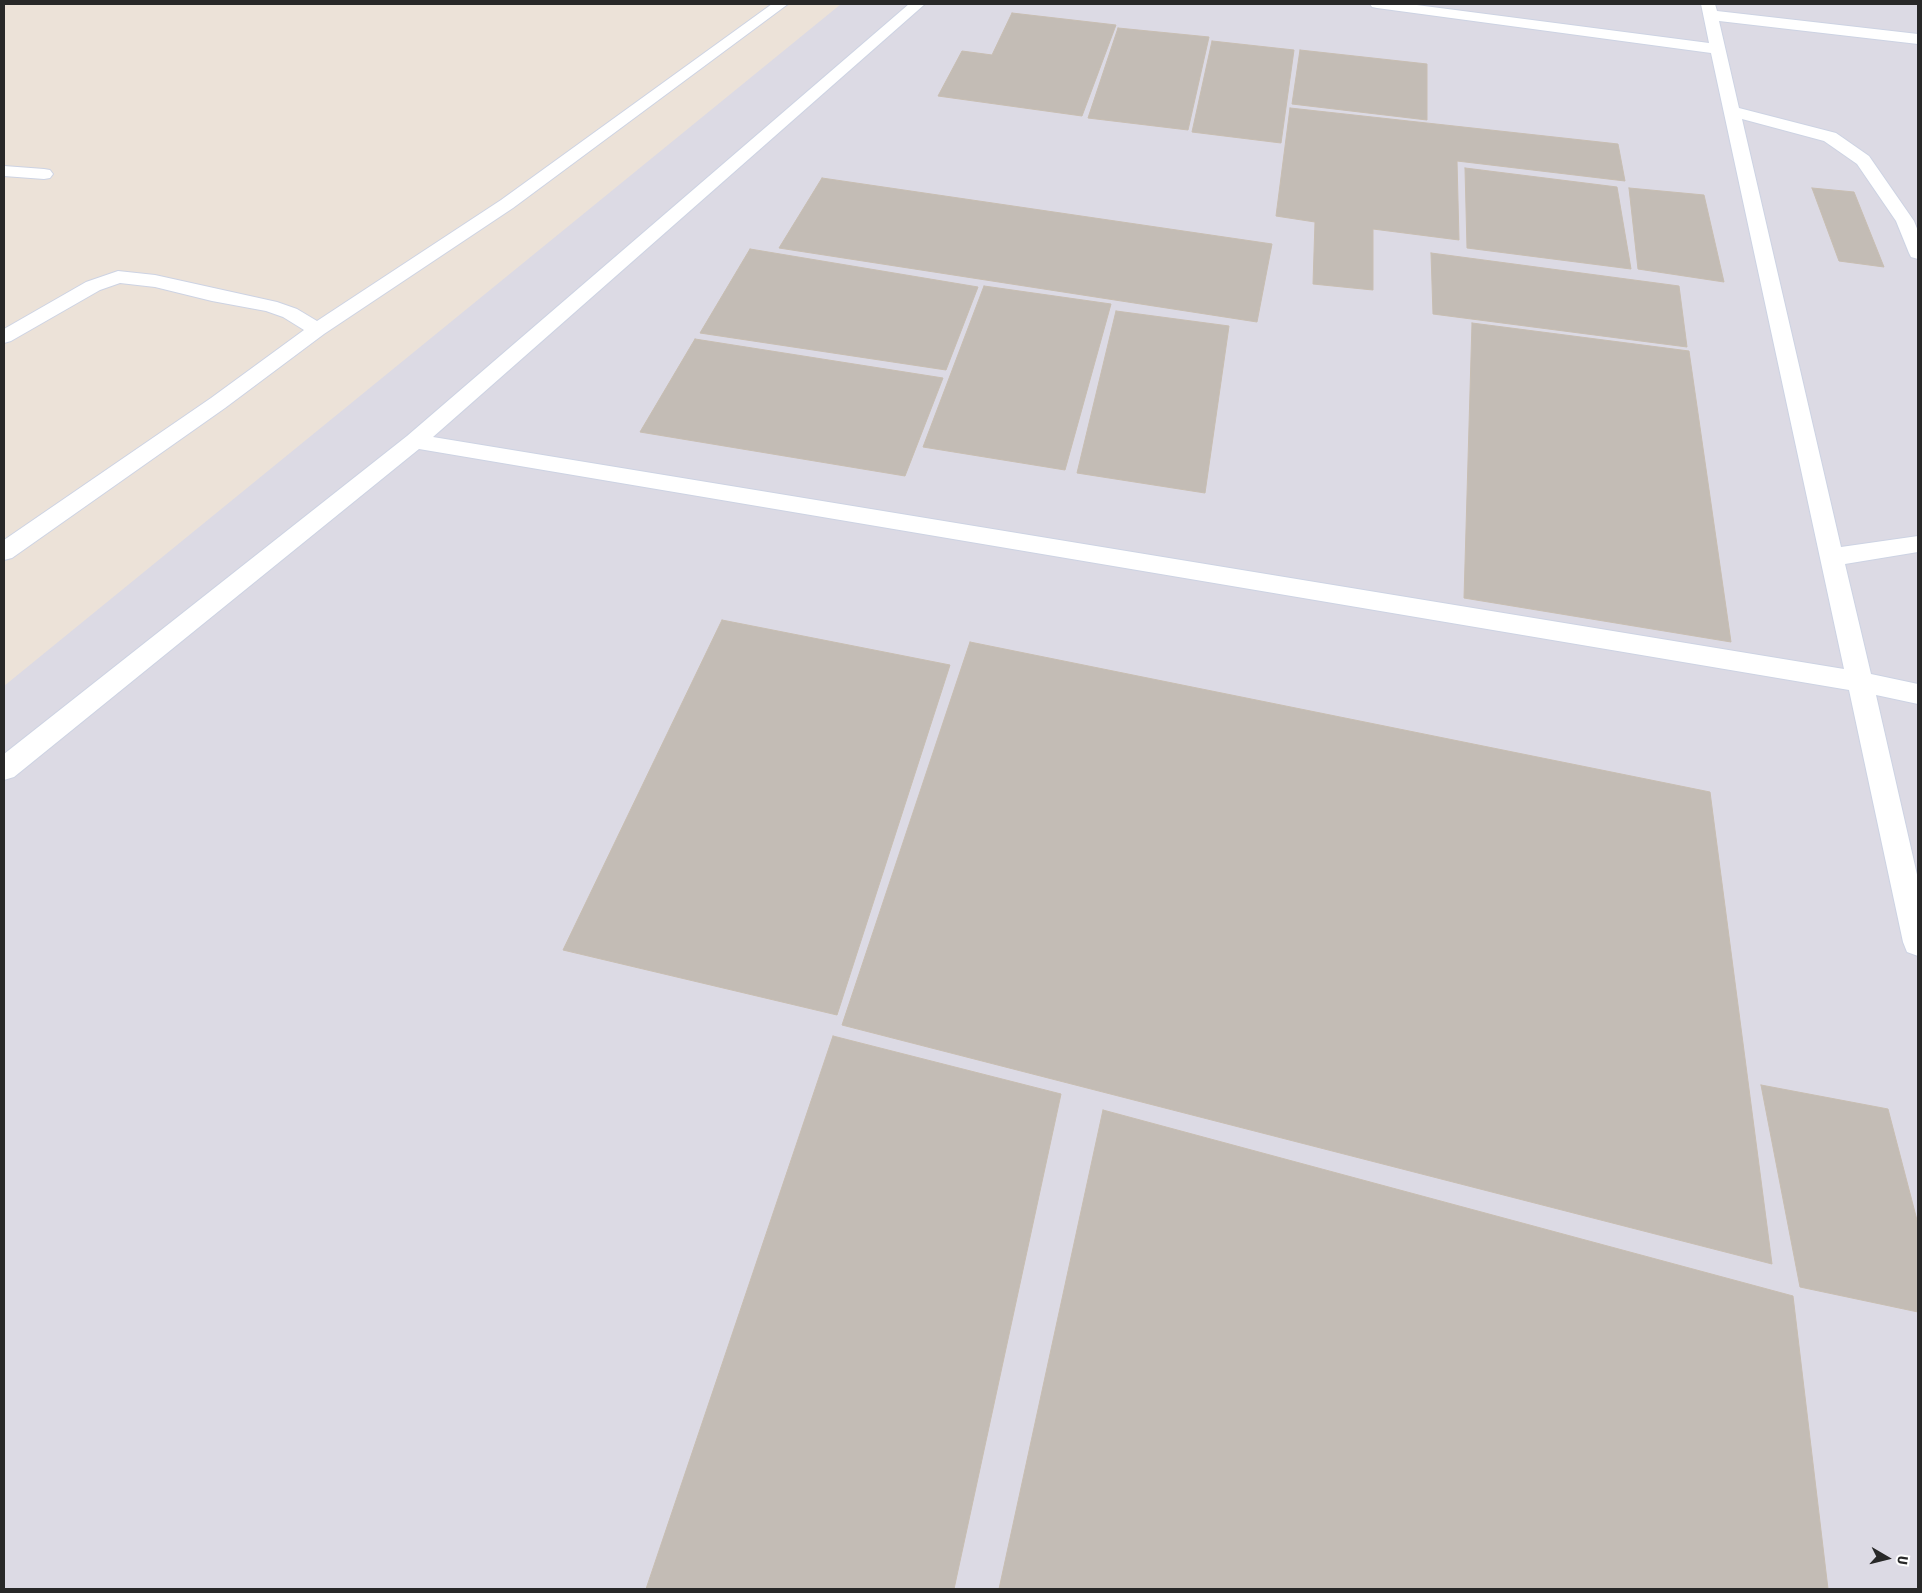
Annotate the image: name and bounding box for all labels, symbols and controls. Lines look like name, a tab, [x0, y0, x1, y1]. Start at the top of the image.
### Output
north arrow	[1862, 1533, 1912, 1583]
text: U	[1893, 1555, 1911, 1565]

